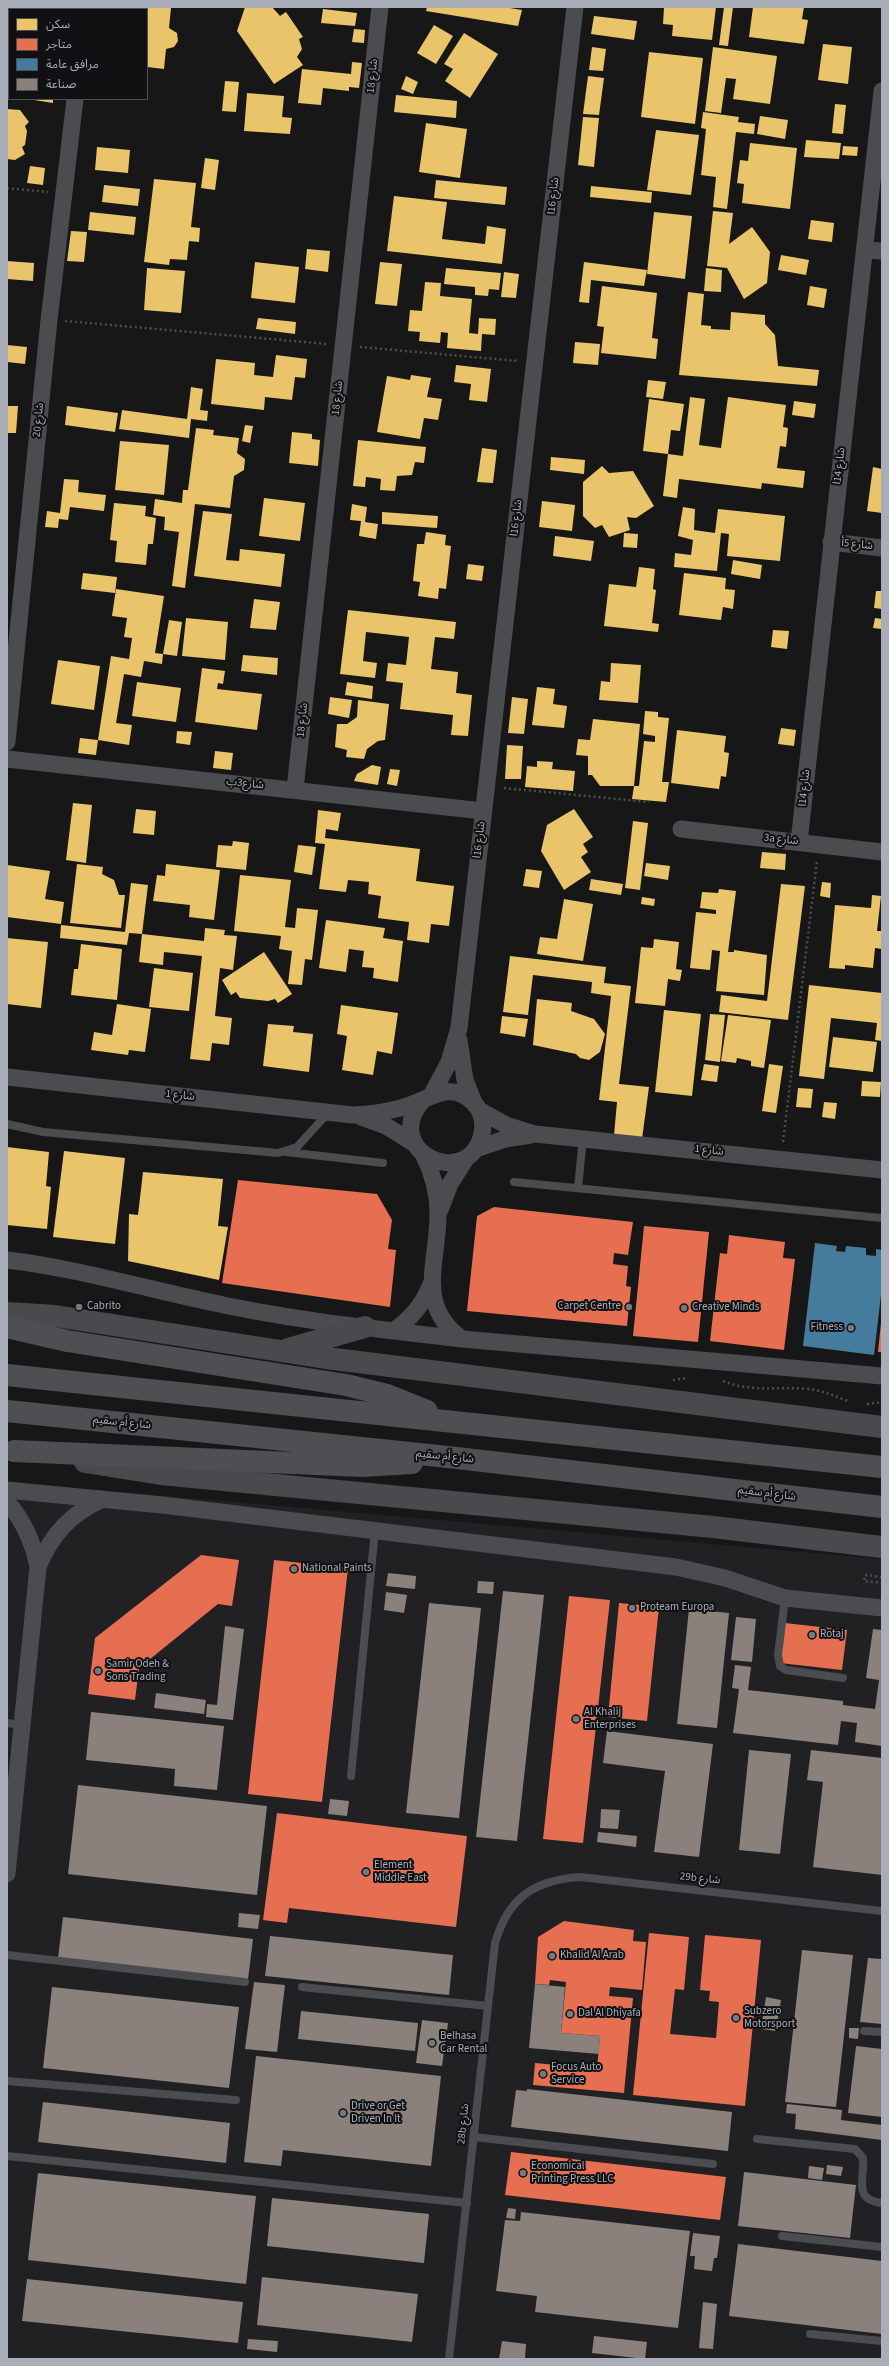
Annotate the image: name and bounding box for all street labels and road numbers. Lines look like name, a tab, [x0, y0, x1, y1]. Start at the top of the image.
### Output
street label: شارع 18	[365, 58, 381, 94]
street label: شارع 16ا	[545, 177, 563, 215]
street label: شارع 18	[330, 380, 346, 416]
street label: شارع 20	[31, 402, 47, 438]
street label: شارع 14ا	[831, 447, 849, 485]
street label: شارع 16ا	[508, 499, 526, 537]
street label: شارع 5أ	[841, 537, 873, 553]
street label: شارع 18	[295, 702, 311, 738]
street label: شارع 14ا	[796, 769, 814, 807]
street label: شارع3ب	[225, 775, 265, 793]
street label: شارع 16ا	[471, 821, 489, 859]
street label: 3a شارع	[763, 832, 799, 848]
street label: شارع 1	[165, 1088, 195, 1104]
street label: شارع 1	[694, 1143, 724, 1159]
street label: شارع أم سقيم	[92, 1413, 152, 1433]
street label: شارع أم سقيم	[415, 1447, 475, 1467]
street label: شارع أم سقيم	[737, 1484, 797, 1504]
street label: 29b شارع	[679, 1870, 721, 1888]
street label: 28b شارع	[455, 2103, 473, 2145]

